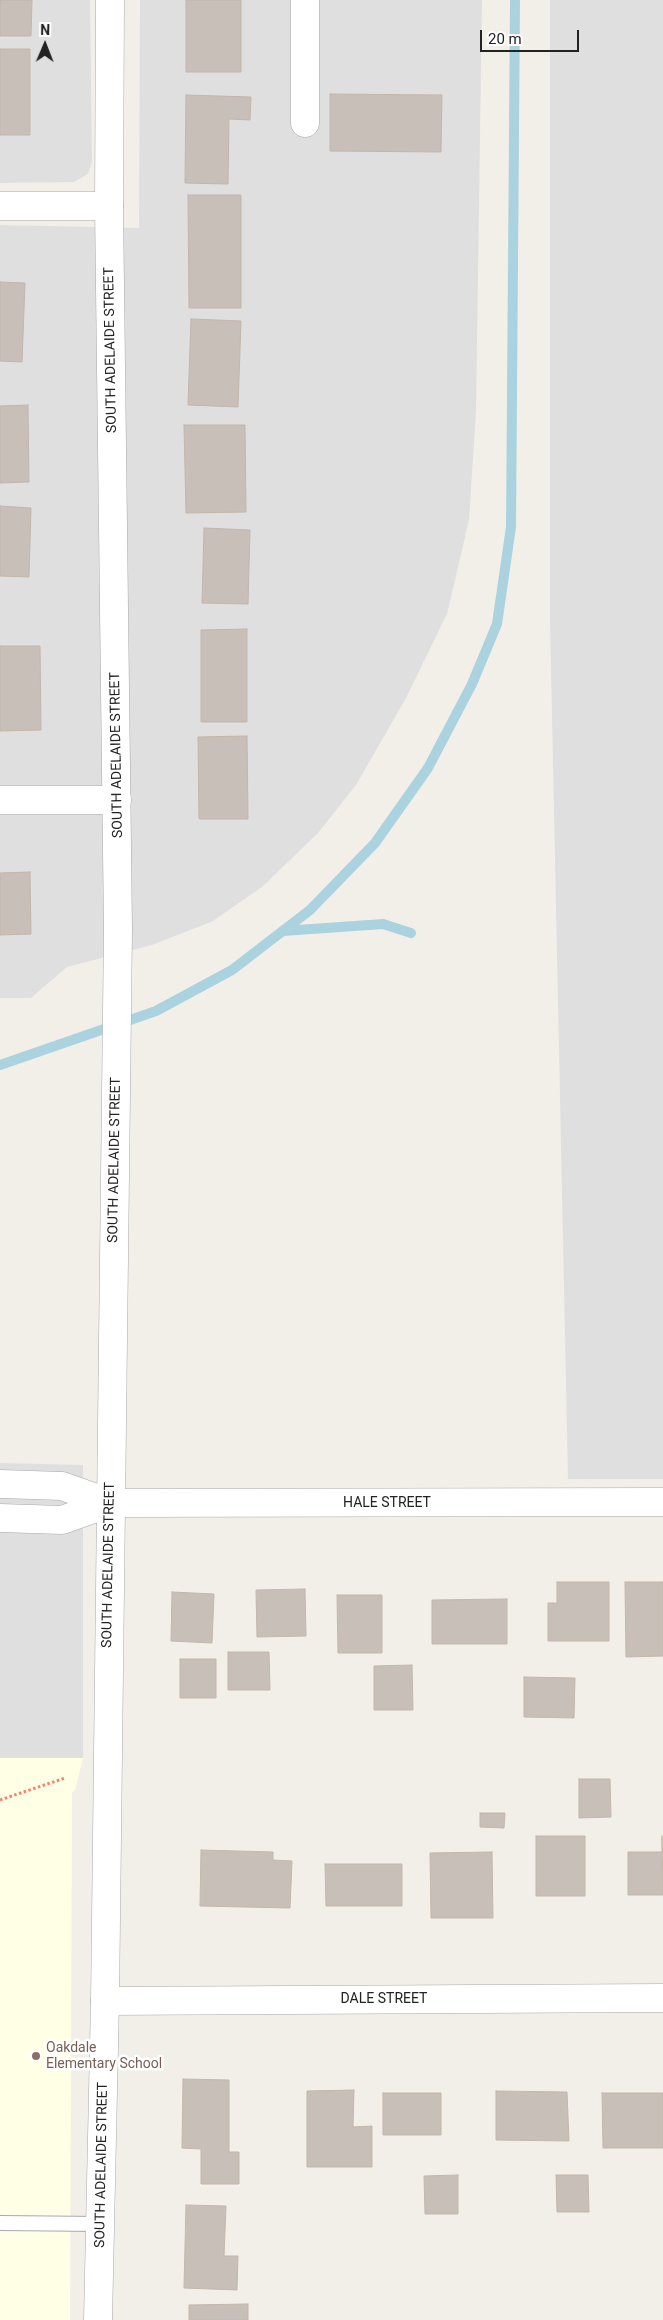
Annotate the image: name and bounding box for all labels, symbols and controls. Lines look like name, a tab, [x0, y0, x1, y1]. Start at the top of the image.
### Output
north arrow	[20, 20, 70, 70]
scale bar	[483, 20, 582, 52]
text: N	[40, 22, 50, 38]
text: 20 m	[488, 30, 522, 48]
street label: SOUTH ADELAIDE STREET	[101, 267, 121, 433]
street label: SOUTH ADELAIDE STREET	[107, 672, 127, 838]
street label: SOUTH ADELAIDE STREET	[105, 1077, 125, 1243]
street label: SOUTH ADELAIDE STREET	[99, 1482, 119, 1648]
street label: HALE STREET	[343, 1495, 431, 1511]
street label: DALE STREET	[341, 1991, 427, 2007]
place label: Oakdale Elementary School	[46, 2040, 162, 2072]
marker: Oakdale Elementary School	[30, 2050, 42, 2062]
street label: SOUTH ADELAIDE STREET	[92, 2082, 112, 2248]

